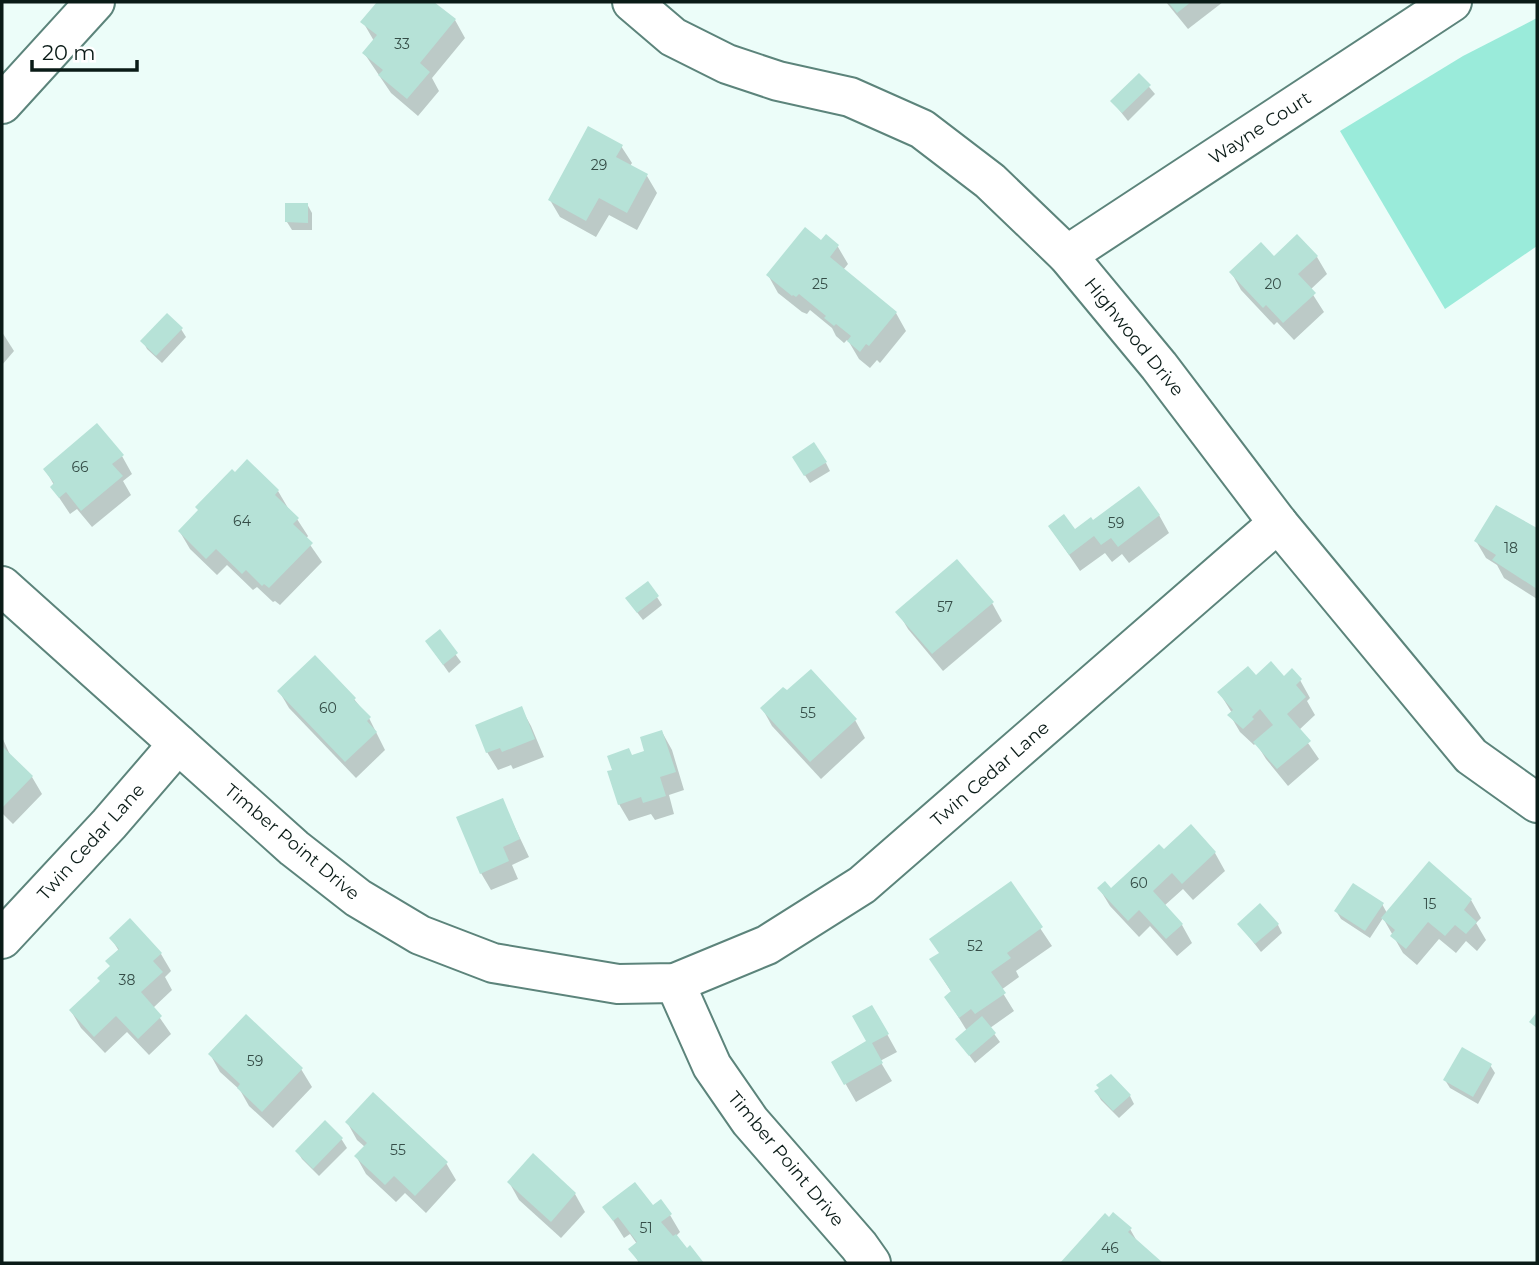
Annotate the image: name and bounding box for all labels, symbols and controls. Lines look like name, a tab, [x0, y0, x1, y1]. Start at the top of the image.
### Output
scale bar	[32, 28, 136, 72]
house number: 33	[394, 35, 410, 53]
text: 20 m	[42, 40, 96, 65]
street label: Wayne Court	[1205, 87, 1315, 169]
house number: 29	[591, 156, 607, 174]
street label: Highwood Drive	[1080, 273, 1189, 401]
house number: 25	[812, 275, 828, 293]
house number: 20	[1264, 275, 1282, 293]
house number: 66	[71, 458, 89, 476]
house number: 64	[233, 512, 252, 530]
house number: 59	[1108, 514, 1124, 532]
house number: 18	[1504, 539, 1518, 557]
house number: 57	[937, 598, 953, 616]
house number: 60	[319, 699, 337, 717]
house number: 55	[800, 704, 816, 722]
street label: Twin Cedar Lane	[926, 717, 1054, 831]
street label: Twin Cedar Lane	[33, 779, 149, 905]
street label: Timber Point Drive	[220, 779, 364, 905]
house number: 60	[1130, 874, 1148, 892]
house number: 15	[1424, 895, 1437, 913]
house number: 52	[967, 937, 983, 955]
house number: 38	[119, 971, 135, 989]
house number: 59	[247, 1052, 263, 1070]
street label: Timber Point Drive	[723, 1087, 849, 1231]
house number: 55	[390, 1141, 406, 1159]
house number: 51	[640, 1219, 652, 1237]
house number: 46	[1101, 1239, 1119, 1257]

